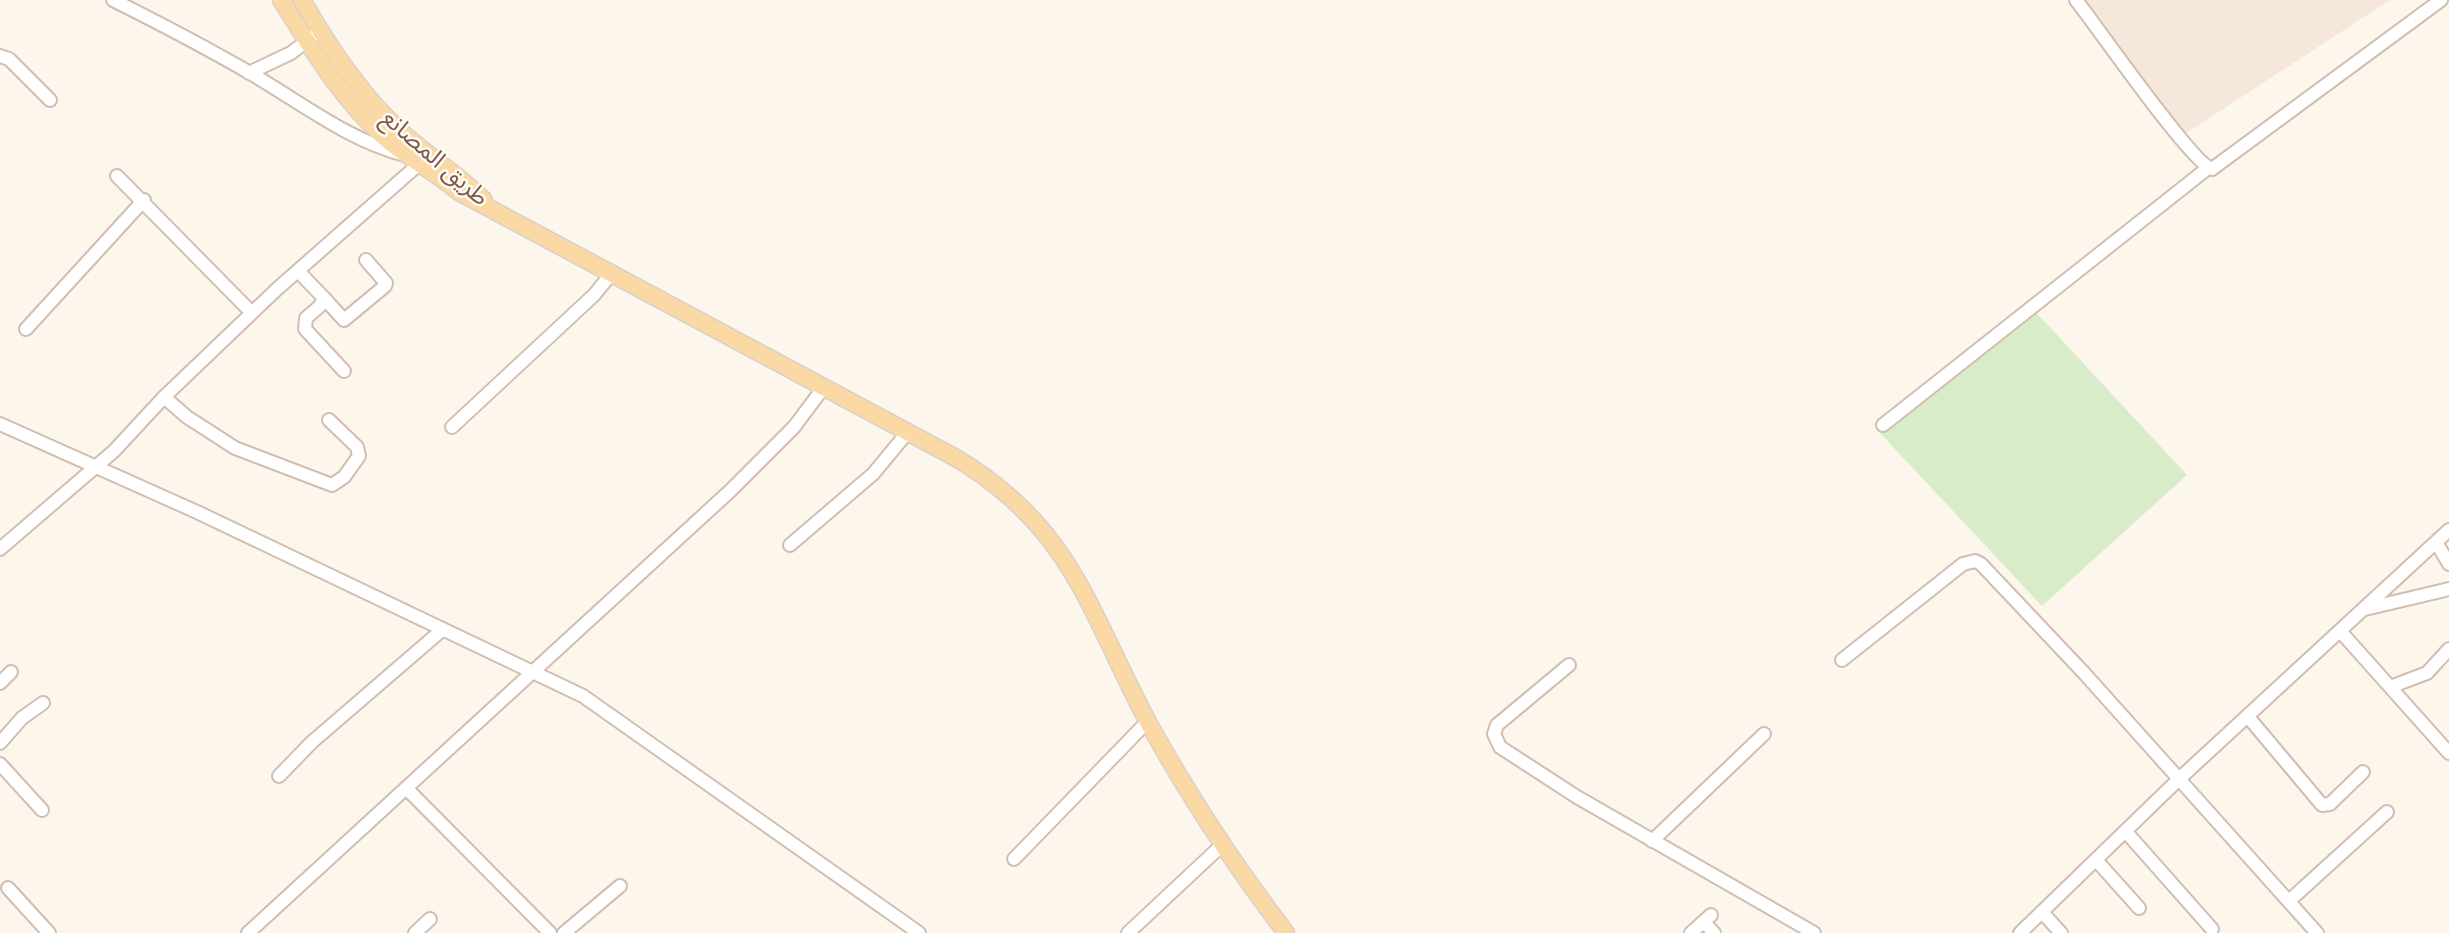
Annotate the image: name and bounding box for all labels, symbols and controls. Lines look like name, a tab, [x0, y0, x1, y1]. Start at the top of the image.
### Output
street label: طريق المصانع	[375, 104, 495, 212]

